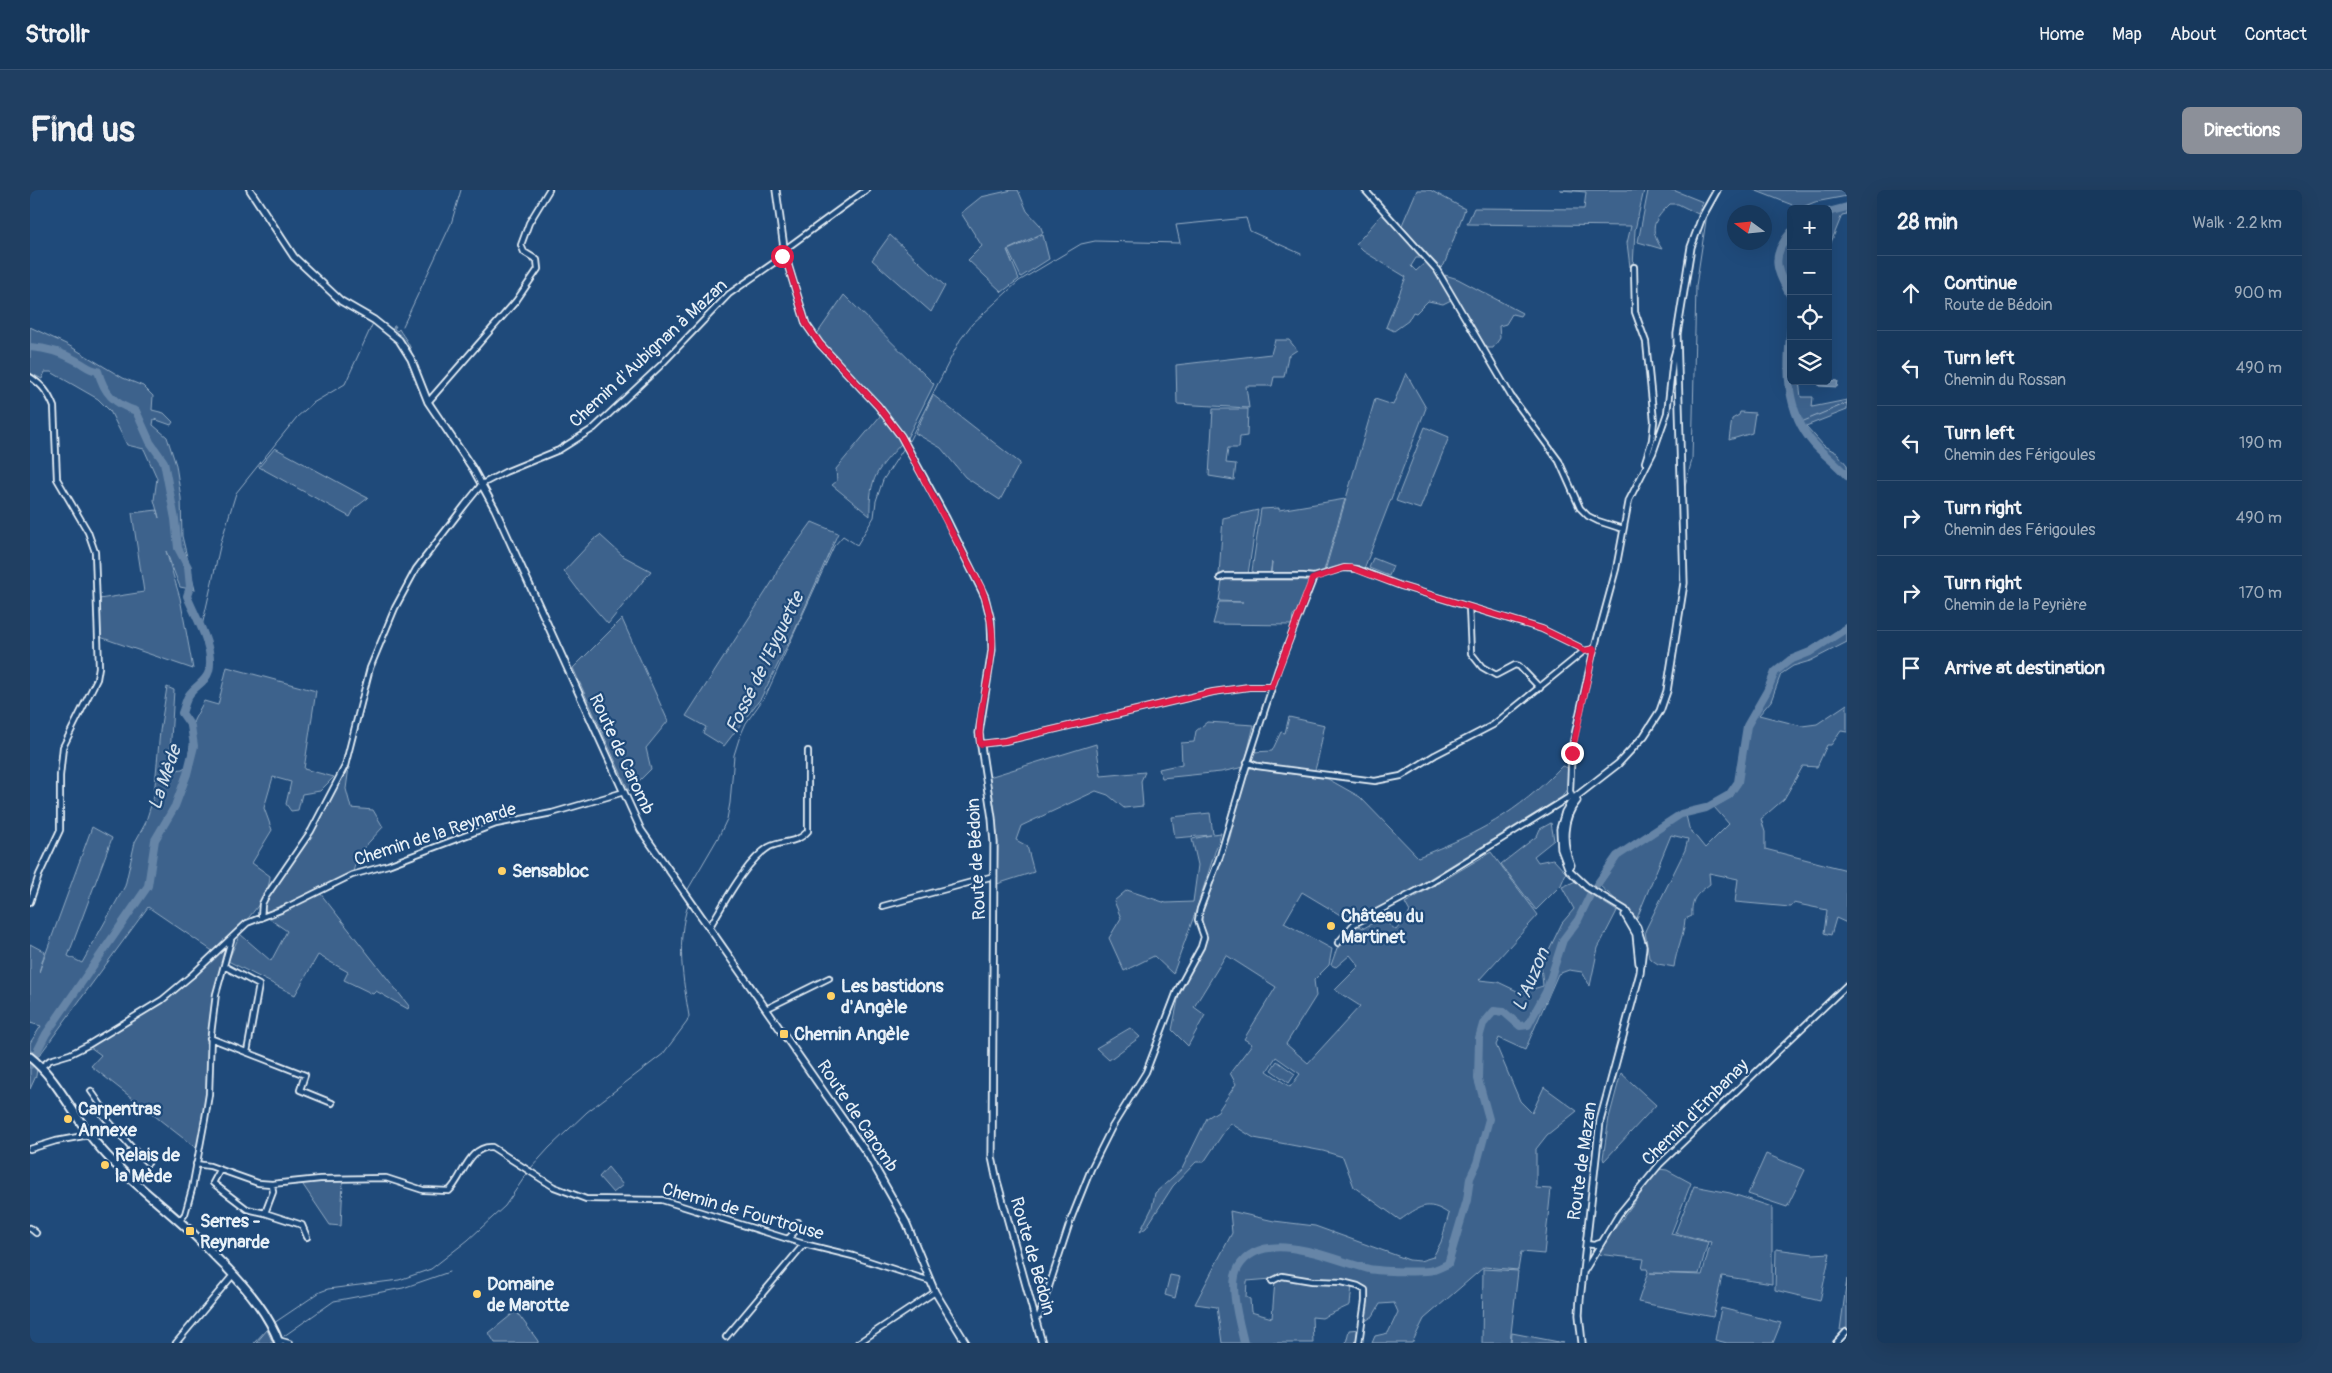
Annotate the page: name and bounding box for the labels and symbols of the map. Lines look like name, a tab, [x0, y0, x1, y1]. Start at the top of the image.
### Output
north arrow	[1727, 205, 1772, 250]
route start	[771, 245, 794, 268]
street label: Chemin d'Aubignan à Mazan	[565, 274, 732, 433]
water label: Fossé de l'Eyguette	[720, 586, 810, 737]
street label: Route de Caromb	[584, 690, 660, 818]
water label: La Mède	[143, 741, 188, 813]
route end	[1561, 742, 1584, 765]
street label: Chemin de la Reynarde	[351, 797, 519, 872]
street label: Route de Bédoin	[962, 797, 991, 921]
place label: Sensabloc	[512, 860, 589, 883]
marker: Sensabloc	[496, 865, 508, 877]
place label: Château du Martinet	[1341, 905, 1424, 949]
marker: Château du Martinet	[1325, 920, 1337, 932]
water label: L'Auzon	[1507, 943, 1555, 1015]
place label: Les bastidons d'Angèle	[841, 975, 944, 1019]
marker: Les bastidons d'Angèle	[825, 990, 837, 1002]
place label: Chemin Angèle	[794, 1023, 910, 1046]
marker: Chemin Angèle	[778, 1028, 790, 1040]
street label: Chemin d'Embanay	[1637, 1054, 1754, 1171]
street label: Route de Caromb	[812, 1056, 904, 1177]
place label: Carpentras Annexe	[78, 1098, 162, 1142]
street label: Route de Mazan	[1563, 1100, 1602, 1222]
marker: Carpentras Annexe	[62, 1113, 74, 1125]
place label: Relais de la Mède	[115, 1144, 181, 1188]
marker: Relais de la Mède	[99, 1159, 111, 1171]
street label: Chemin de Fourtrouse	[659, 1177, 826, 1246]
street label: Route de Bédoin	[1005, 1194, 1060, 1318]
place label: Serres - Reynarde	[200, 1210, 271, 1254]
marker: Serres - Reynarde	[184, 1225, 196, 1237]
place label: Domaine de Marotte	[487, 1273, 570, 1317]
marker: Domaine de Marotte	[471, 1288, 483, 1300]

